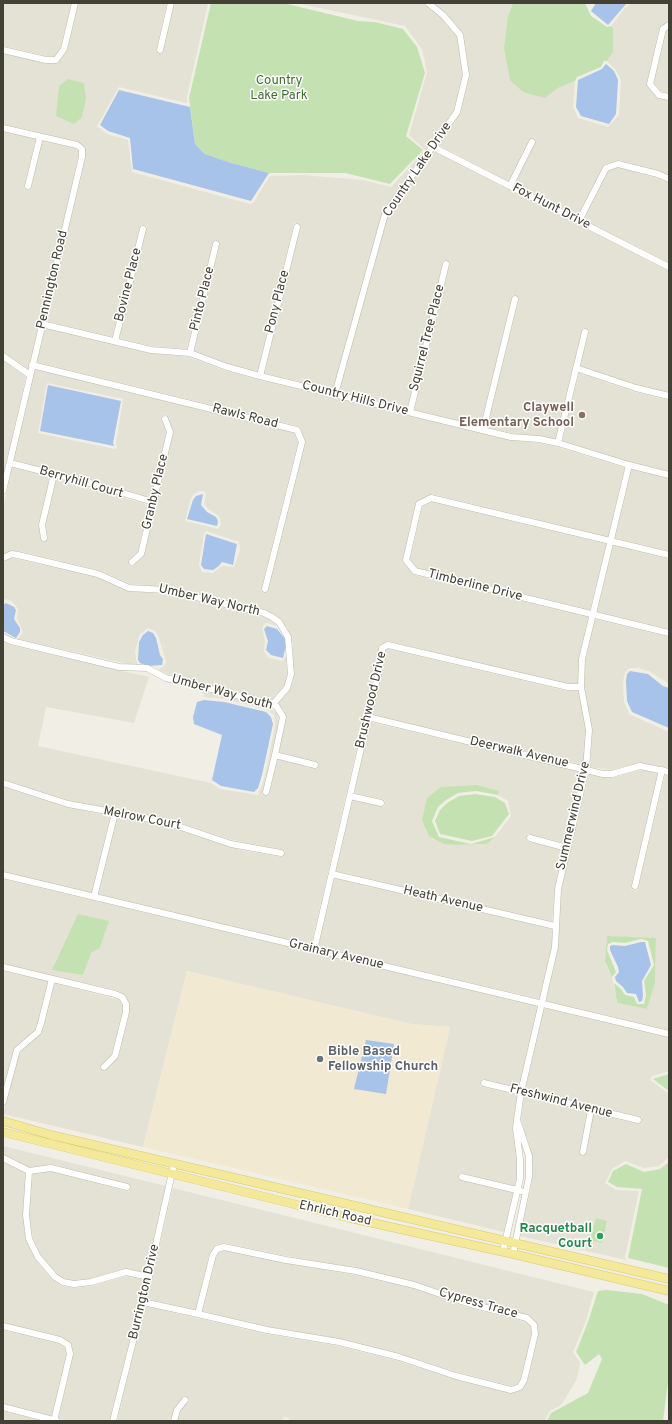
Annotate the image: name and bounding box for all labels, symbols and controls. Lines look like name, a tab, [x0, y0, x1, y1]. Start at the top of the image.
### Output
park label: Country Lake Park	[250, 73, 308, 104]
street label: Country Lake Drive	[380, 120, 456, 220]
street label: Fox Hunt Drive	[509, 181, 593, 233]
street label: Pennington Road	[34, 229, 72, 331]
street label: Bovine Place	[112, 246, 146, 324]
street label: Pinto Place	[187, 265, 219, 333]
street label: Pony Place	[263, 269, 293, 335]
street label: Squirrel Tree Place	[407, 283, 449, 393]
street label: Country Hills Drive	[300, 378, 410, 420]
place label: Claywell Elementary School	[459, 400, 574, 431]
street label: Rawls Road	[211, 401, 279, 433]
marker: Claywell Elementary School	[577, 410, 587, 420]
street label: Granby Place	[140, 453, 172, 531]
street label: Berryhill Court	[37, 464, 125, 502]
street label: Timberline Drive	[426, 567, 524, 605]
street label: Umber Way North	[157, 582, 261, 620]
street label: Brushwood Drive	[353, 650, 391, 750]
street label: Umber Way South	[170, 672, 274, 714]
street label: Deerwalk Avenue	[468, 734, 570, 772]
street label: Summerwind Drive	[554, 760, 594, 872]
street label: Melrow Court	[102, 804, 182, 834]
street label: Heath Avenue	[402, 883, 484, 917]
street label: Grainary Avenue	[287, 937, 385, 973]
place label: Bible Based Fellowship Church	[328, 1044, 438, 1075]
marker: Bible Based Fellowship Church	[315, 1054, 325, 1064]
street label: Freshwind Avenue	[508, 1082, 614, 1122]
street label: Ehrlich Road	[297, 1198, 373, 1230]
place label: Racquetball Court	[520, 1221, 592, 1252]
marker: Racquetball Court	[595, 1231, 605, 1241]
street label: Burrington Drive	[126, 1243, 164, 1341]
street label: Cypress Trace	[437, 1285, 519, 1323]

